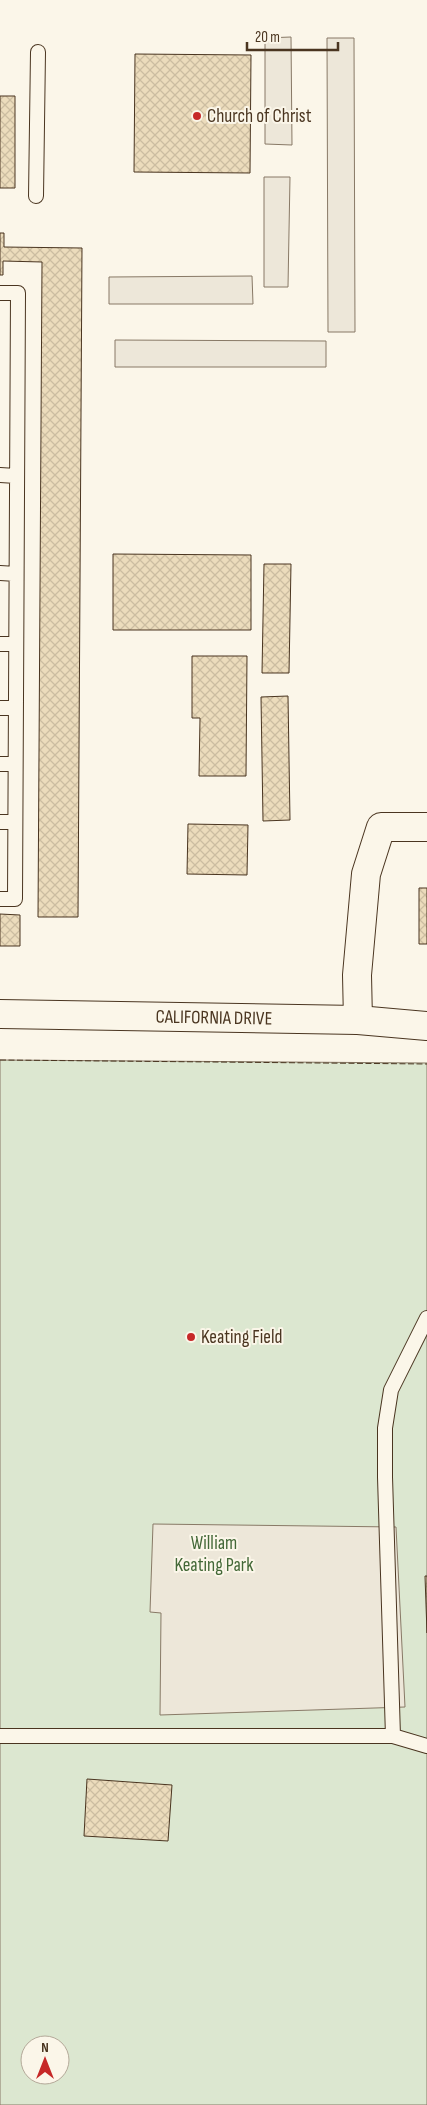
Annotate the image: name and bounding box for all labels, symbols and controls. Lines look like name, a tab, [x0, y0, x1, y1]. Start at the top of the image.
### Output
scale bar	[247, 20, 338, 52]
text: 20 m	[255, 28, 280, 47]
place label: Church of Christ	[207, 105, 312, 128]
marker: Church of Christ	[191, 110, 203, 122]
street label: CALIFORNIA DRIVE	[155, 1005, 273, 1030]
place label: Keating Field	[201, 1326, 282, 1349]
marker: Keating Field	[185, 1331, 197, 1343]
park label: William Keating Park	[174, 1532, 254, 1577]
north arrow	[20, 2035, 70, 2085]
text: N	[41, 2039, 49, 2056]

